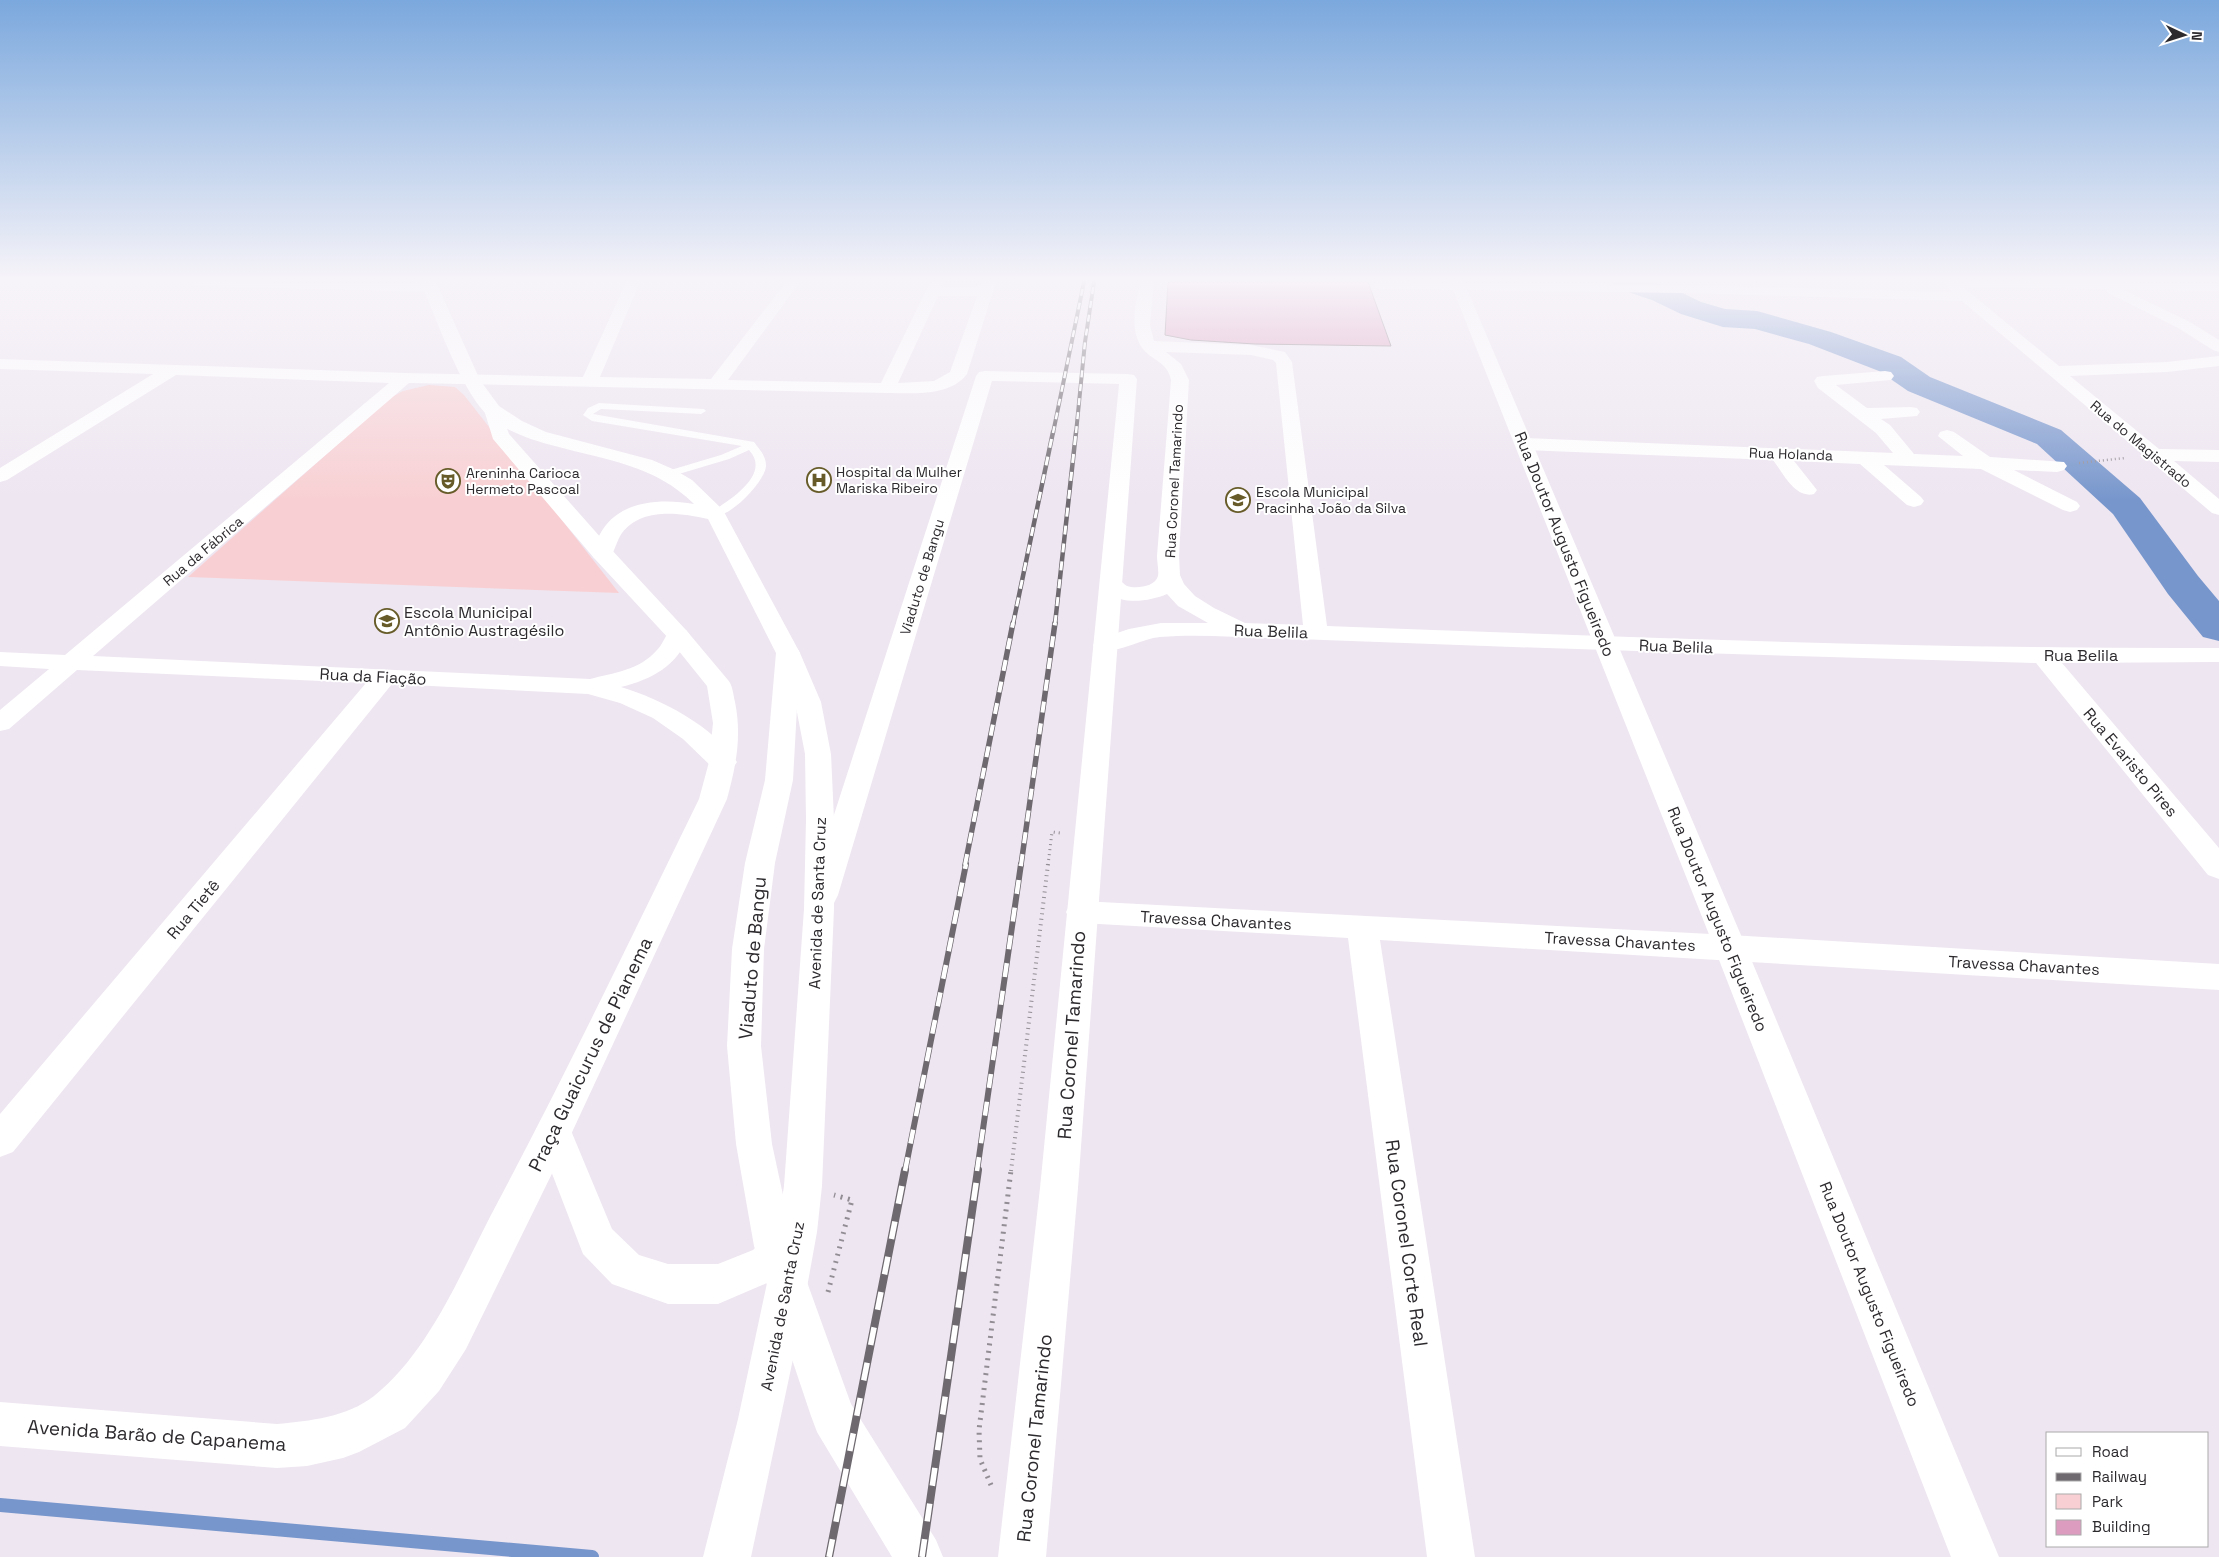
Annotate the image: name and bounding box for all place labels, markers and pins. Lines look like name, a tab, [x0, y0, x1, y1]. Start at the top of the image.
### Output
place label: Hospital da Mulher Mariska Ribeiro	[836, 463, 962, 497]
place label: Areninha Carioca Hermeto Pascoal	[466, 464, 580, 498]
hospital icon: Hospital da Mulher Mariska Ribeiro	[806, 467, 832, 493]
theatre icon: Areninha Carioca Hermeto Pascoal	[435, 468, 461, 494]
place label: Escola Municipal Pracinha João da Silva	[1256, 483, 1406, 517]
school or university icon: Escola Municipal Pracinha João da Silva	[1225, 487, 1251, 513]
place label: Escola Municipal Antônio Austragésilo	[404, 602, 564, 641]
school or university icon: Escola Municipal Antônio Austragésilo	[374, 608, 400, 634]

